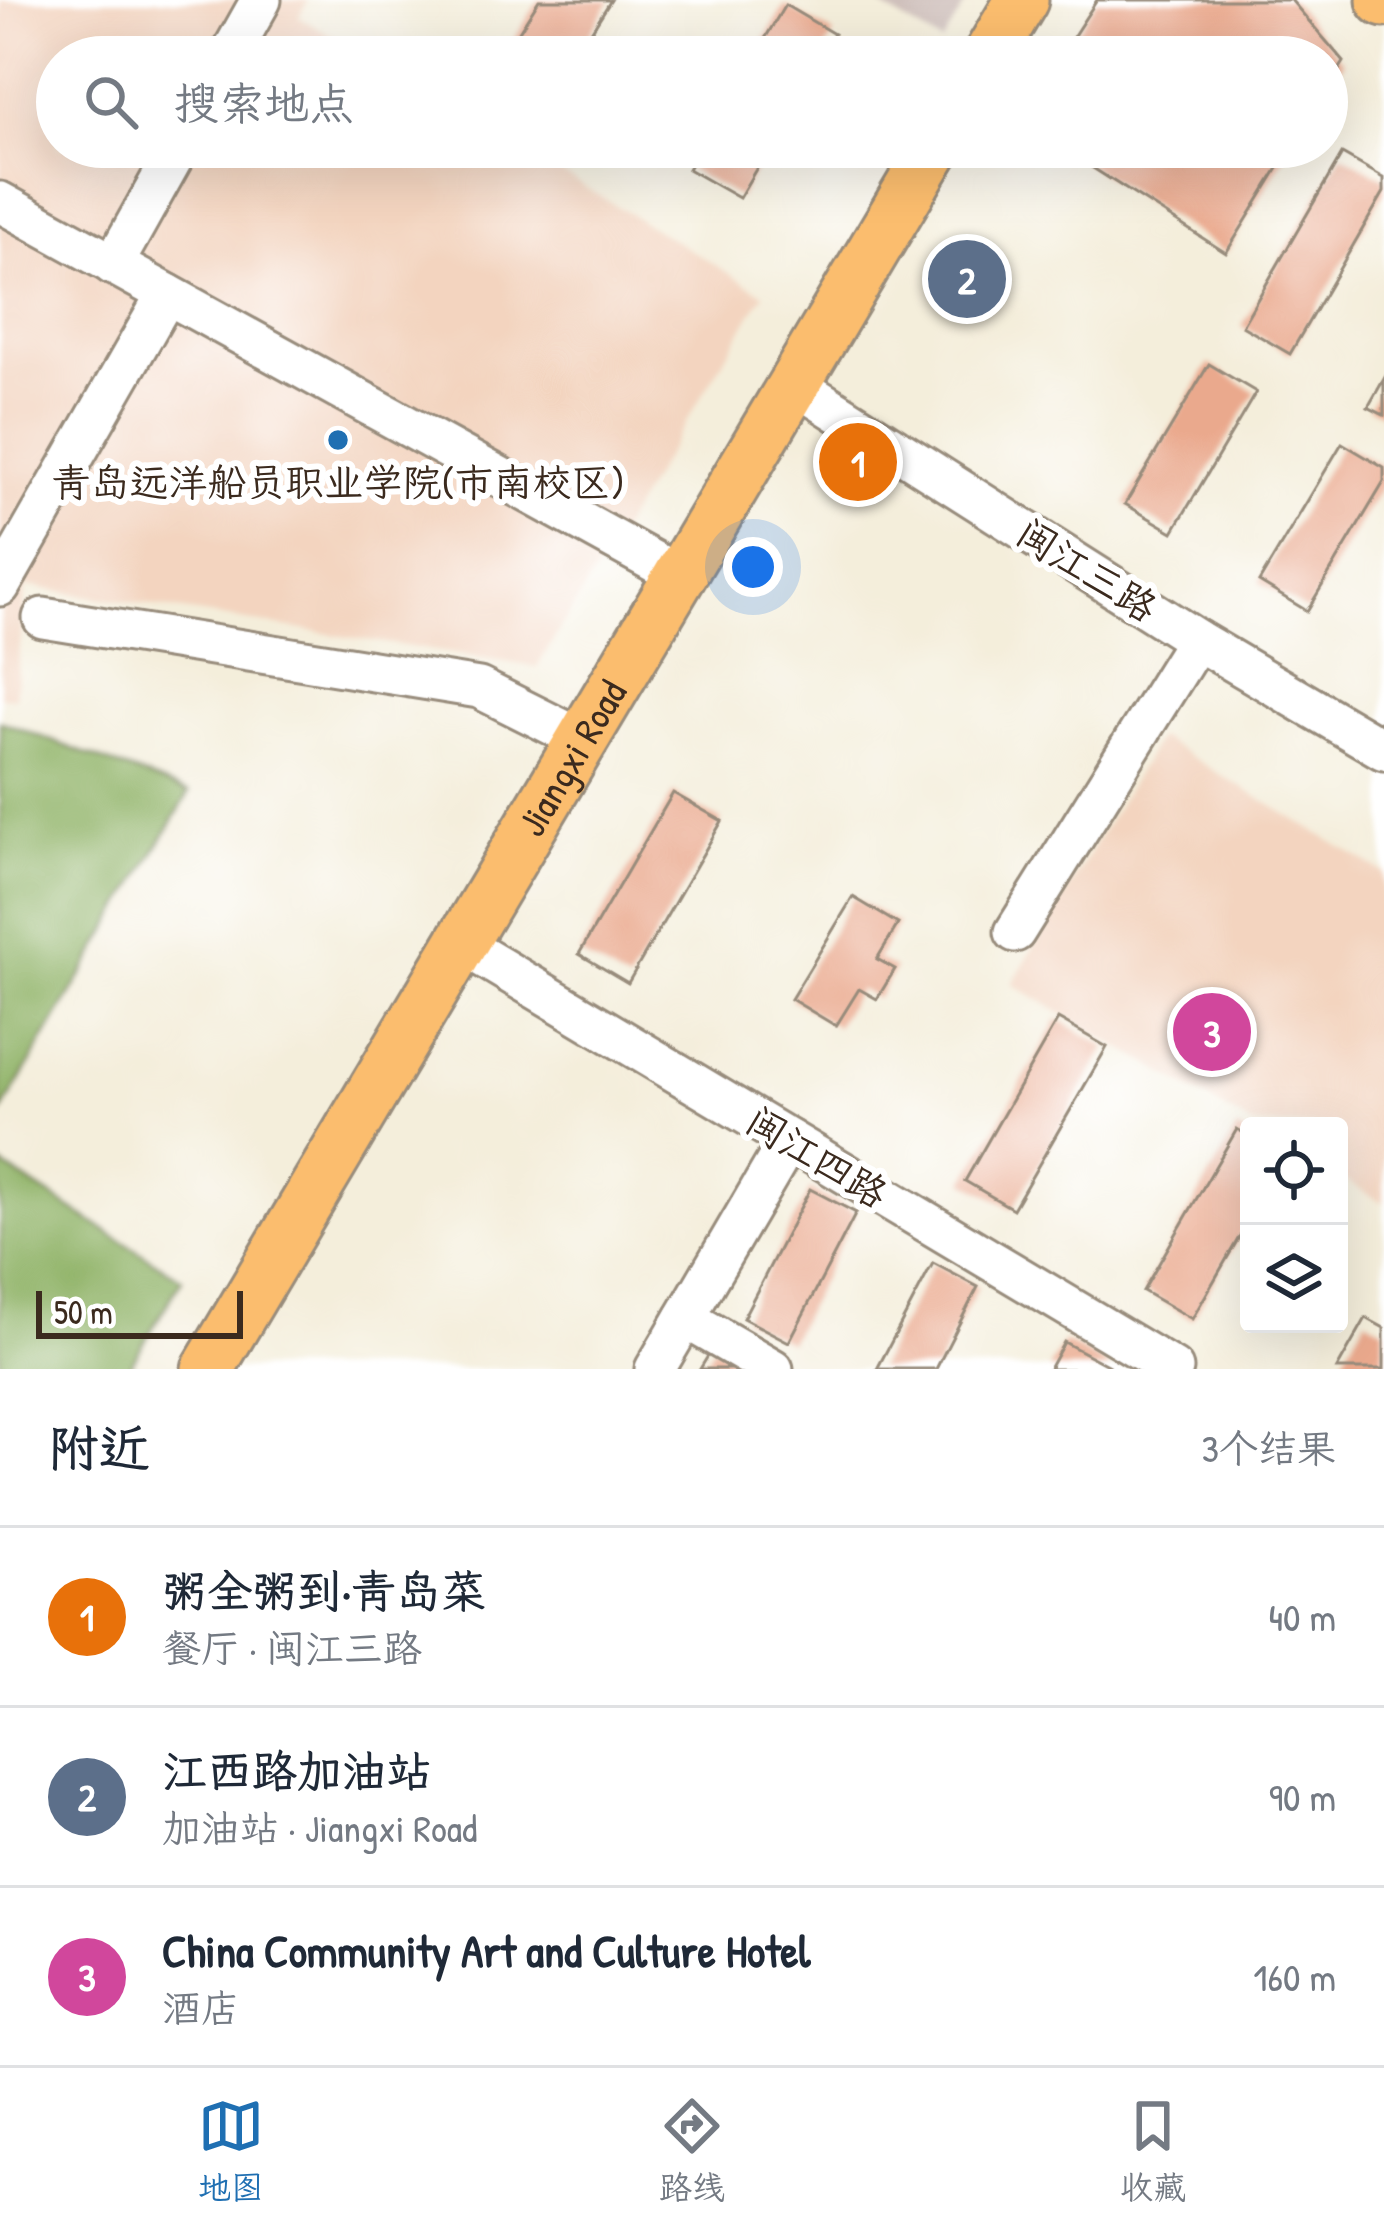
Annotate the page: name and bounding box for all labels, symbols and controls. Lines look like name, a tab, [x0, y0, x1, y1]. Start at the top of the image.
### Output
search box	[36, 36, 1348, 168]
icon: search	[78, 69, 144, 135]
text: 搜索地点	[174, 72, 354, 133]
pin: 2	[928, 234, 1006, 324]
pin: 1	[819, 417, 897, 507]
marker: 青岛远洋船员职业学院(市南校区)	[325, 427, 351, 453]
place label: 青岛远洋船员职业学院(市南校区)	[51, 455, 625, 508]
street label: 闽江三路	[1007, 506, 1167, 633]
your location	[723, 537, 783, 597]
street label: Jiangxi Road	[504, 670, 638, 845]
pin: 3	[1173, 987, 1251, 1077]
street label: 闽江四路	[737, 1094, 898, 1219]
map controls	[1240, 1117, 1348, 1333]
button: locate	[1240, 1117, 1348, 1225]
button: layers	[1240, 1225, 1348, 1333]
scale bar	[36, 1285, 243, 1338]
text: 50 m	[54, 1290, 113, 1334]
text: 附近	[48, 1413, 150, 1482]
text: 3个结果	[1202, 1421, 1336, 1474]
text: 粥全粥到·青岛菜	[162, 1560, 486, 1621]
text: 1	[80, 1590, 94, 1643]
text: 40 m	[1268, 1590, 1336, 1643]
text: 餐厅 · 闽江三路	[162, 1621, 422, 1674]
text: 江西路加油站	[162, 1740, 432, 1801]
text: 2	[78, 1770, 96, 1823]
text: 90 m	[1269, 1770, 1336, 1823]
text: 加油站 · Jiangxi Road	[162, 1801, 477, 1854]
text: China Community Art and Culture Hotel	[162, 1920, 811, 1981]
text: 3	[78, 1950, 96, 2003]
text: 160 m	[1253, 1950, 1336, 2003]
text: 酒店	[162, 1981, 240, 2034]
tab: 地图	[198, 2093, 264, 2209]
tab: 路线	[659, 2093, 725, 2209]
tab: 收藏	[1120, 2093, 1186, 2209]

